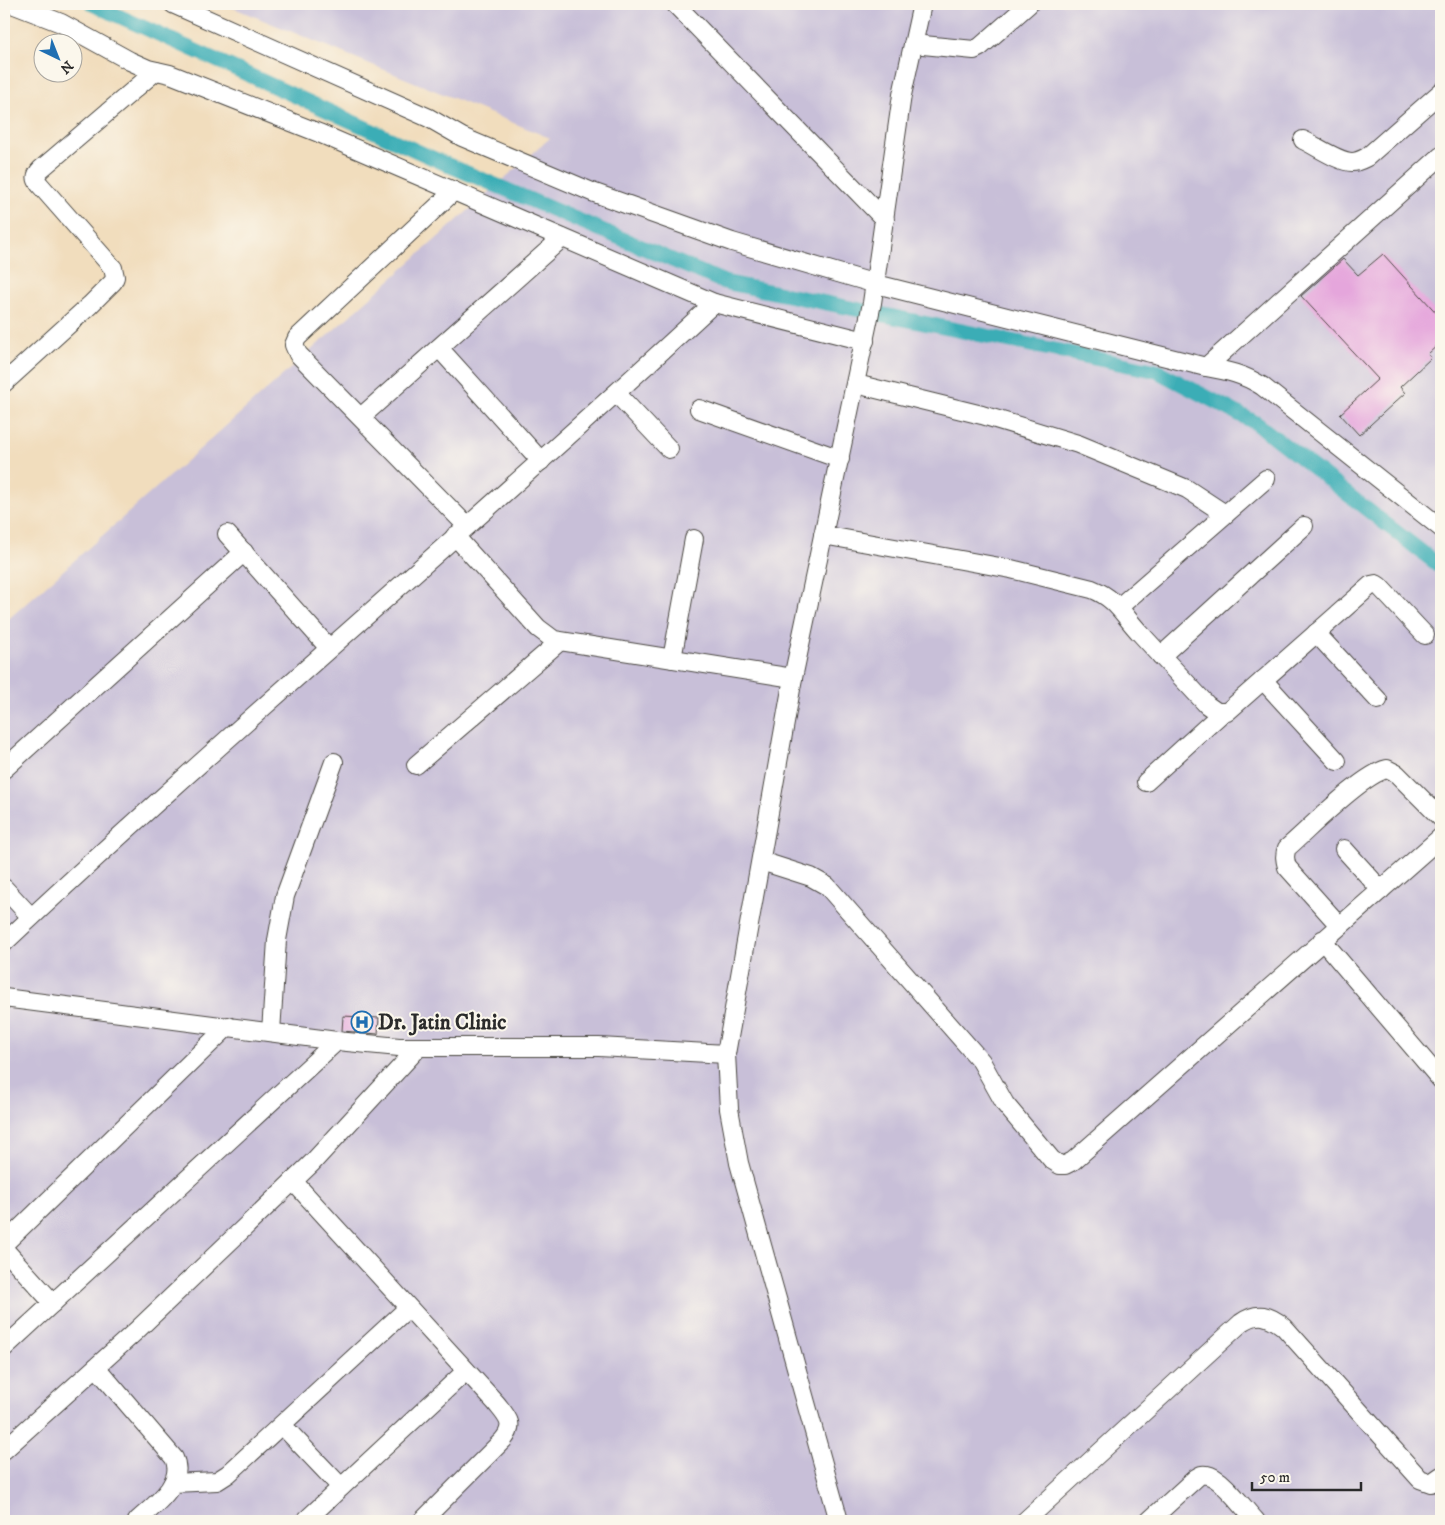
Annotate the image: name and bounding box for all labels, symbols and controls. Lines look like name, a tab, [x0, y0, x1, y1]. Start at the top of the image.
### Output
north arrow	[32, 32, 82, 82]
text: N	[55, 56, 77, 78]
hospital icon: Dr. Jatin Clinic	[350, 1010, 374, 1034]
place label: Dr. Jatin Clinic	[378, 1010, 506, 1036]
scale bar	[1252, 1460, 1361, 1492]
text: 50 m	[1260, 1468, 1290, 1487]

